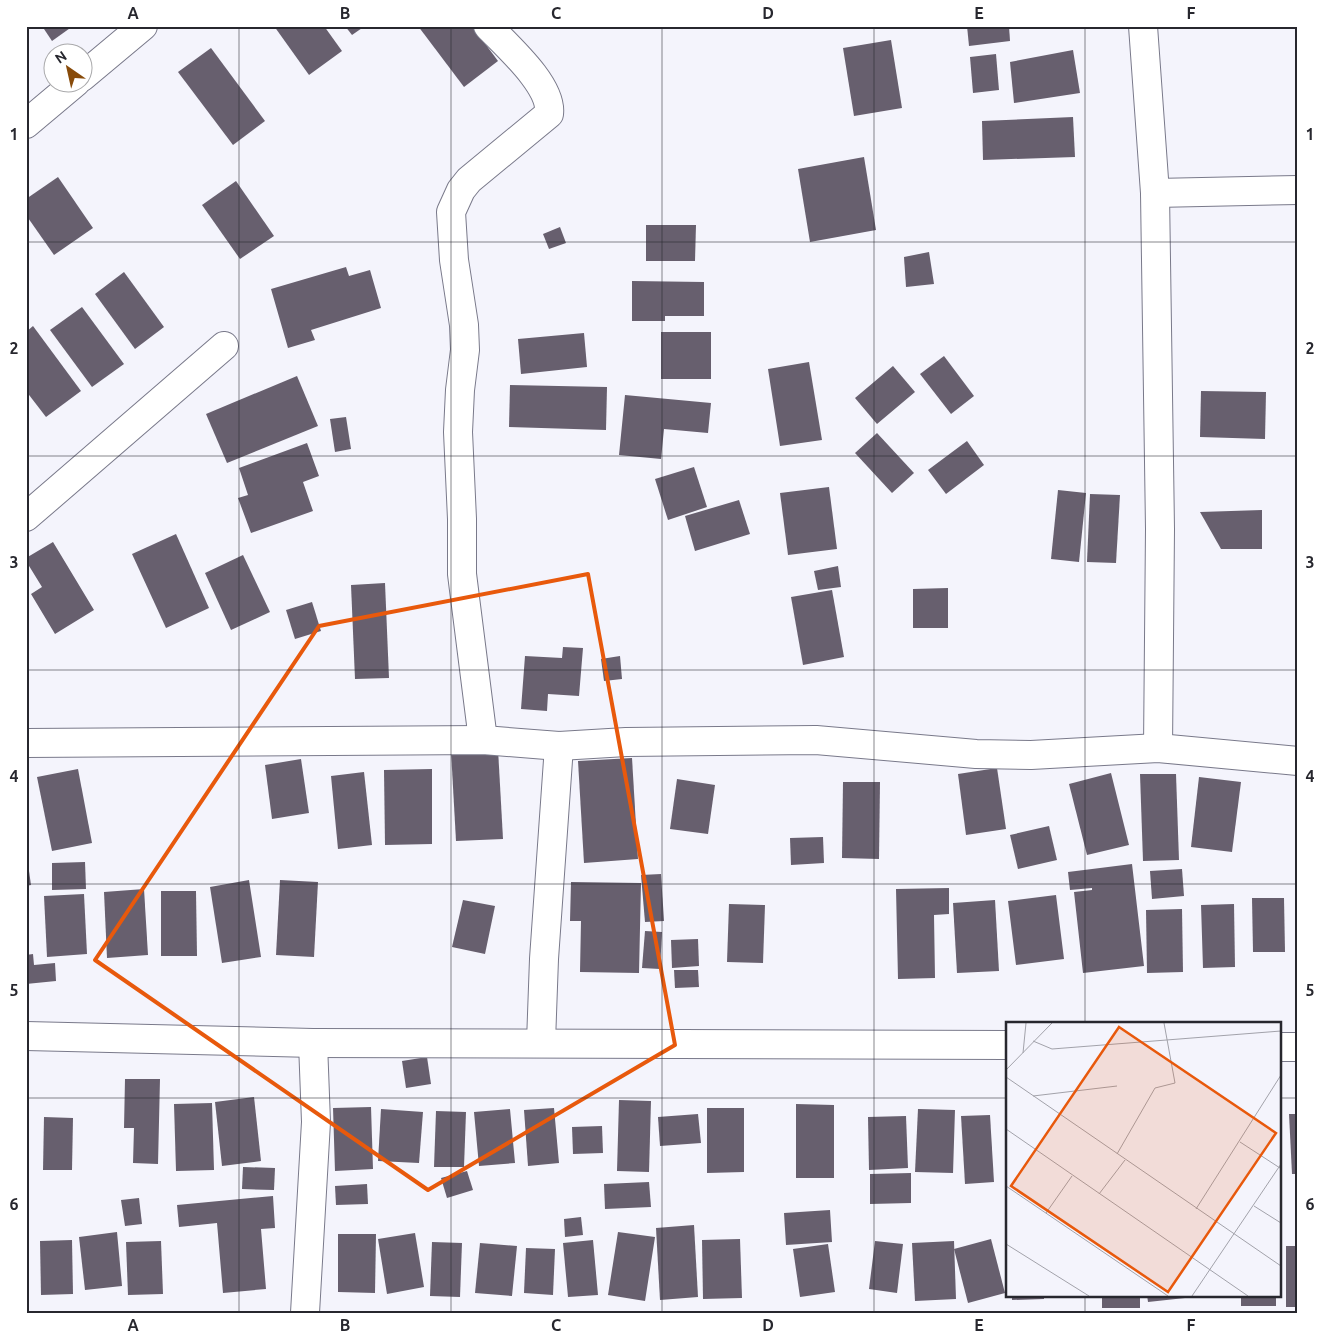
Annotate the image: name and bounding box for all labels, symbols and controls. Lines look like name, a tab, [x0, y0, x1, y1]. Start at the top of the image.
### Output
text: A	[127, 4, 139, 22]
text: B	[340, 4, 350, 22]
text: C	[551, 4, 561, 22]
text: D	[762, 4, 774, 22]
text: E	[974, 4, 984, 22]
text: F	[1187, 4, 1196, 22]
north arrow	[42, 42, 92, 92]
text: N	[52, 48, 70, 67]
text: 1	[9, 125, 19, 143]
text: 1	[1305, 125, 1315, 143]
text: 2	[9, 339, 19, 357]
text: 2	[1305, 339, 1315, 357]
text: 3	[9, 553, 19, 571]
text: 3	[1305, 553, 1315, 571]
text: 4	[9, 767, 19, 785]
text: 4	[1305, 767, 1315, 785]
text: 5	[9, 981, 19, 999]
text: 5	[1305, 981, 1315, 999]
inset map	[1006, 1022, 1282, 1296]
text: 6	[9, 1195, 19, 1213]
text: 6	[1305, 1195, 1315, 1213]
text: A	[127, 1316, 139, 1334]
text: B	[340, 1316, 350, 1334]
text: C	[551, 1316, 561, 1334]
text: D	[762, 1316, 774, 1334]
text: E	[974, 1316, 984, 1334]
text: F	[1187, 1316, 1196, 1334]

